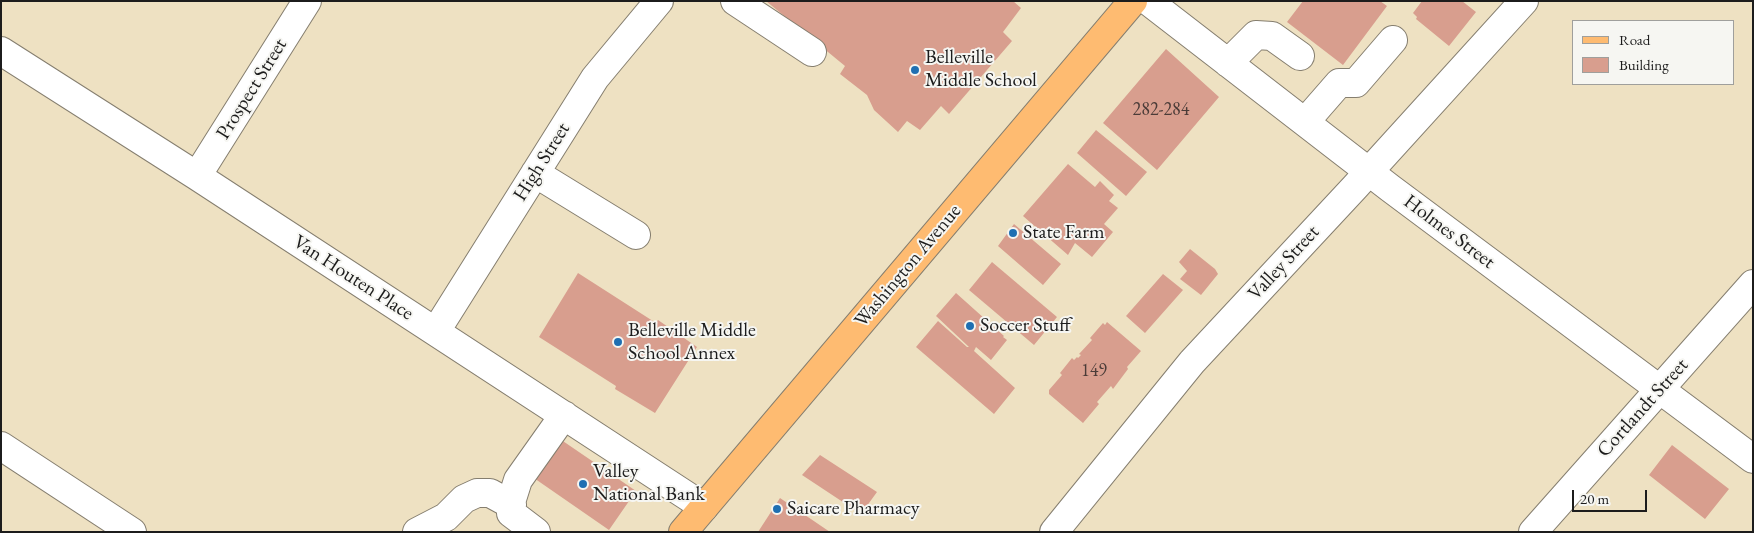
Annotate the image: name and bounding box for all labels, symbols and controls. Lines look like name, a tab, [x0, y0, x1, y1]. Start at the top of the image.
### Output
legend	[1572, 20, 1734, 85]
text: Road	[1619, 30, 1650, 49]
street label: Prospect Street	[212, 34, 292, 144]
place label: Belleville Middle School	[925, 46, 1037, 93]
text: Building	[1619, 55, 1669, 74]
marker: Belleville Middle School	[909, 64, 921, 76]
house number: 282-284	[1133, 99, 1189, 121]
street label: High Street	[508, 118, 576, 206]
street label: Holmes Street	[1399, 190, 1499, 274]
street label: Washington Avenue	[850, 200, 966, 332]
place label: State Farm	[1023, 221, 1104, 245]
street label: Valley Street	[1243, 221, 1325, 305]
marker: State Farm	[1007, 227, 1019, 239]
street label: Van Houten Place	[288, 230, 418, 326]
place label: Soccer Stuff	[980, 314, 1071, 338]
place label: Belleville Middle School Annex	[628, 319, 756, 366]
marker: Soccer Stuff	[964, 320, 976, 332]
marker: Belleville Middle School Annex	[612, 336, 624, 348]
street label: Cortlandt Street	[1592, 354, 1694, 462]
house number: 149	[1081, 360, 1107, 382]
place label: Valley National Bank	[593, 460, 705, 507]
marker: Valley National Bank	[577, 478, 589, 490]
scale bar	[1574, 480, 1649, 512]
text: 20 m	[1580, 489, 1609, 508]
place label: Saicare Pharmacy	[787, 497, 920, 521]
marker: Saicare Pharmacy	[771, 503, 783, 515]

